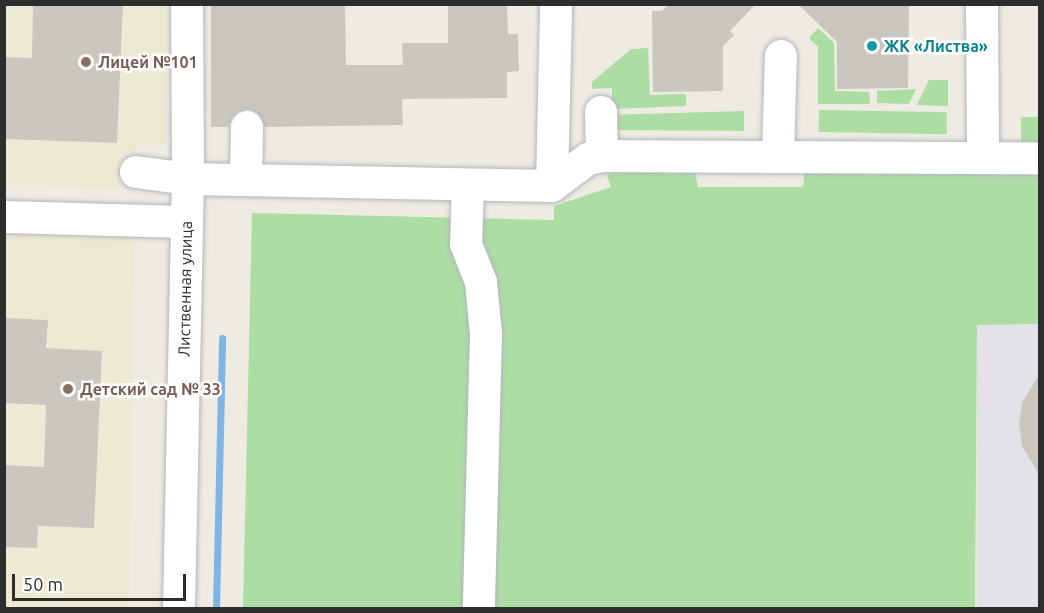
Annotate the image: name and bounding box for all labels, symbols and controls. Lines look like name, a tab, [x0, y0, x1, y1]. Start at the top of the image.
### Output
place label: ЖК «Листва»	[884, 36, 988, 56]
marker: ЖК «Листва»	[865, 39, 879, 53]
place label: Лицей №101	[98, 52, 198, 72]
marker: Лицей №101	[79, 55, 93, 69]
street label: Лиственная улица	[174, 221, 196, 357]
place label: Детский сад № 33	[80, 379, 221, 399]
marker: Детский сад № 33	[61, 382, 75, 396]
scale bar	[15, 562, 189, 600]
text: 50 m	[23, 574, 63, 594]

